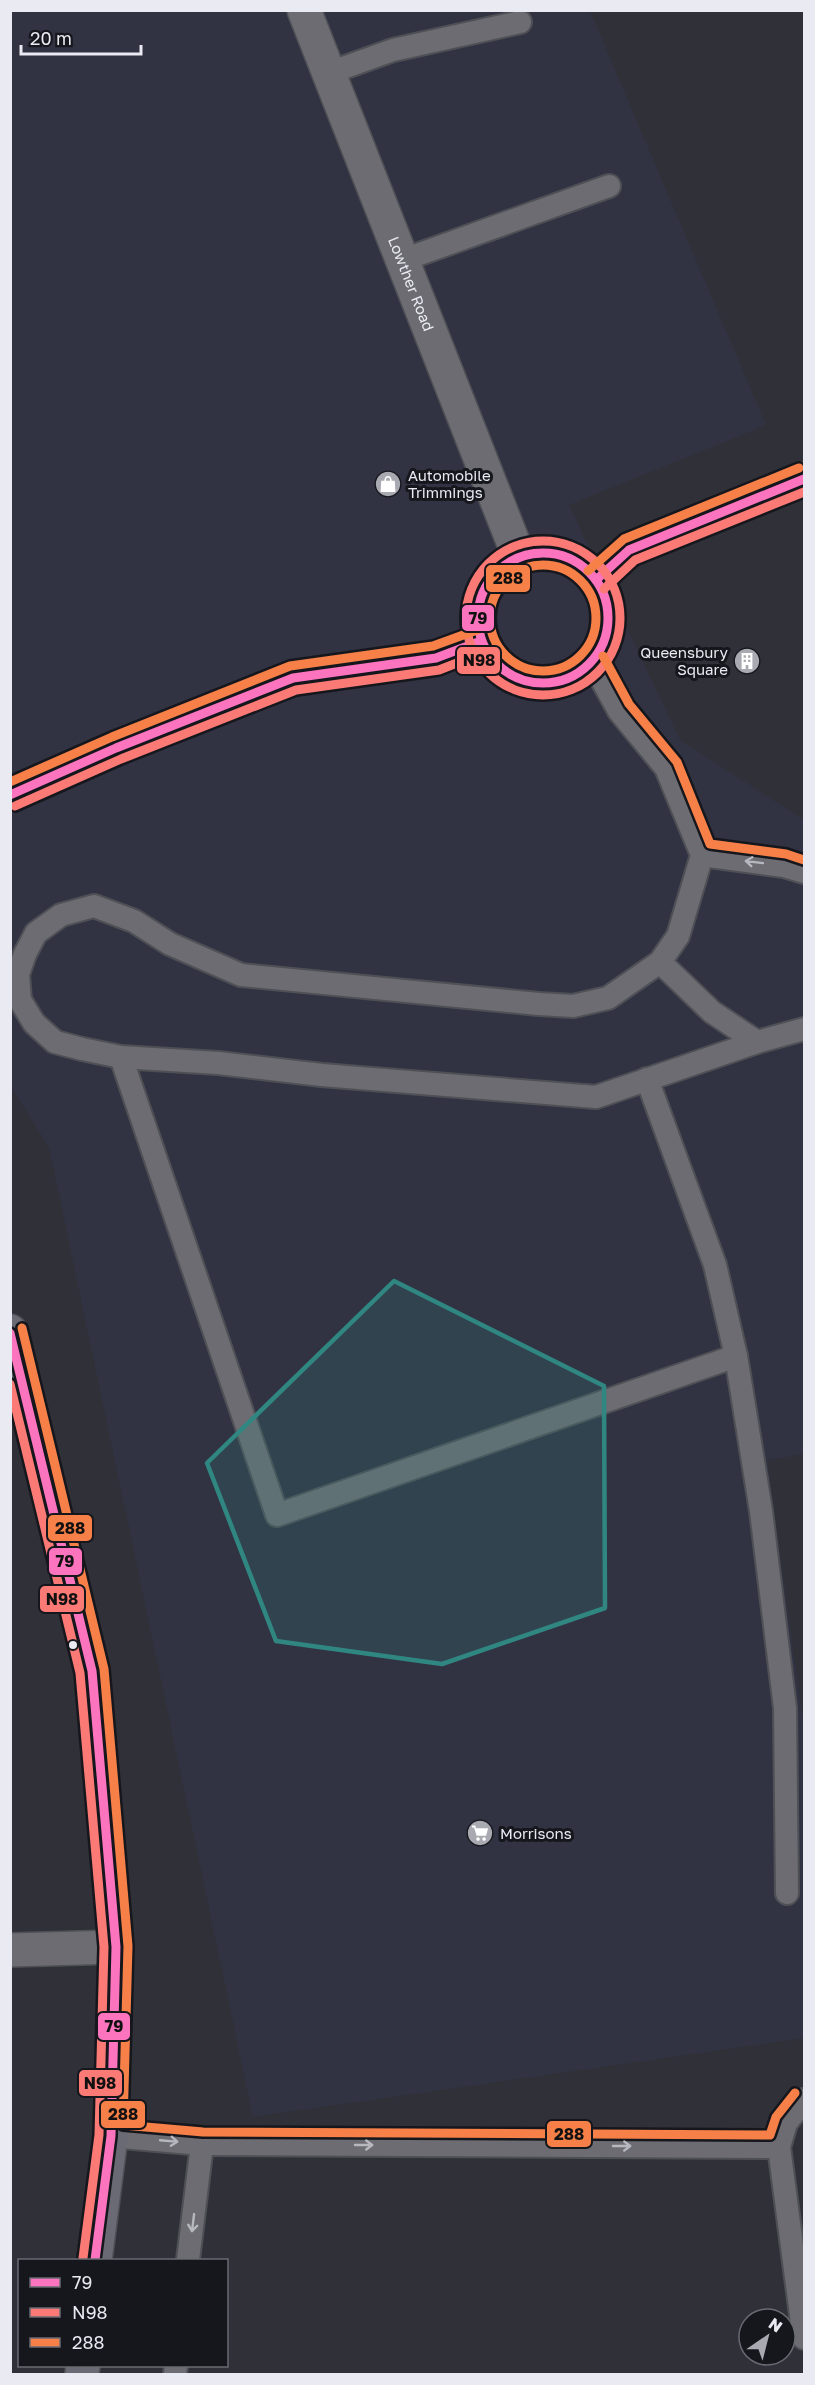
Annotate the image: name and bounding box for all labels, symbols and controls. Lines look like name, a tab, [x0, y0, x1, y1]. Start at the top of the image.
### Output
scale bar	[21, 18, 141, 56]
text: 20 m	[30, 27, 72, 49]
street label: Lowther Road	[385, 234, 438, 333]
place label: Automobile Trimmings	[408, 466, 491, 501]
shop icon: Automobile Trimmings	[373, 469, 403, 499]
line badge: 288	[485, 564, 531, 593]
text: 288	[493, 568, 523, 588]
line badge: 79	[461, 604, 495, 632]
text: 79	[469, 608, 487, 628]
place label: Queensbury Square	[640, 643, 729, 678]
line badge: N98	[456, 646, 501, 675]
building icon: Queensbury Square	[732, 646, 762, 676]
text: N98	[463, 650, 495, 670]
one-way arrow	[744, 856, 764, 867]
line badge: 288	[47, 1514, 93, 1542]
text: 288	[55, 1518, 85, 1538]
line badge: 79	[48, 1547, 83, 1576]
text: 79	[56, 1551, 74, 1571]
line badge: N98	[39, 1585, 85, 1613]
text: N98	[46, 1589, 78, 1609]
unlabelled marker	[67, 1639, 79, 1651]
supermarket icon: Morrisons	[465, 1818, 495, 1848]
place label: Morrisons	[500, 1824, 572, 1842]
line badge: 79	[97, 2012, 131, 2041]
text: 79	[105, 2016, 123, 2036]
line badge: N98	[78, 2069, 123, 2097]
text: N98	[84, 2073, 116, 2093]
line badge: 288	[100, 2100, 146, 2129]
text: 288	[108, 2104, 138, 2124]
line badge: 288	[546, 2120, 592, 2148]
text: 288	[554, 2124, 584, 2144]
one-way arrow	[158, 2136, 178, 2147]
one-way arrow	[353, 2139, 373, 2151]
one-way arrow	[611, 2140, 631, 2152]
one-way arrow	[187, 2213, 198, 2233]
legend	[18, 2259, 228, 2367]
text: 79	[72, 2271, 92, 2293]
text: N98	[72, 2301, 108, 2323]
north arrow	[737, 2307, 797, 2367]
text: N	[765, 2313, 786, 2336]
text: 288	[72, 2331, 104, 2353]

